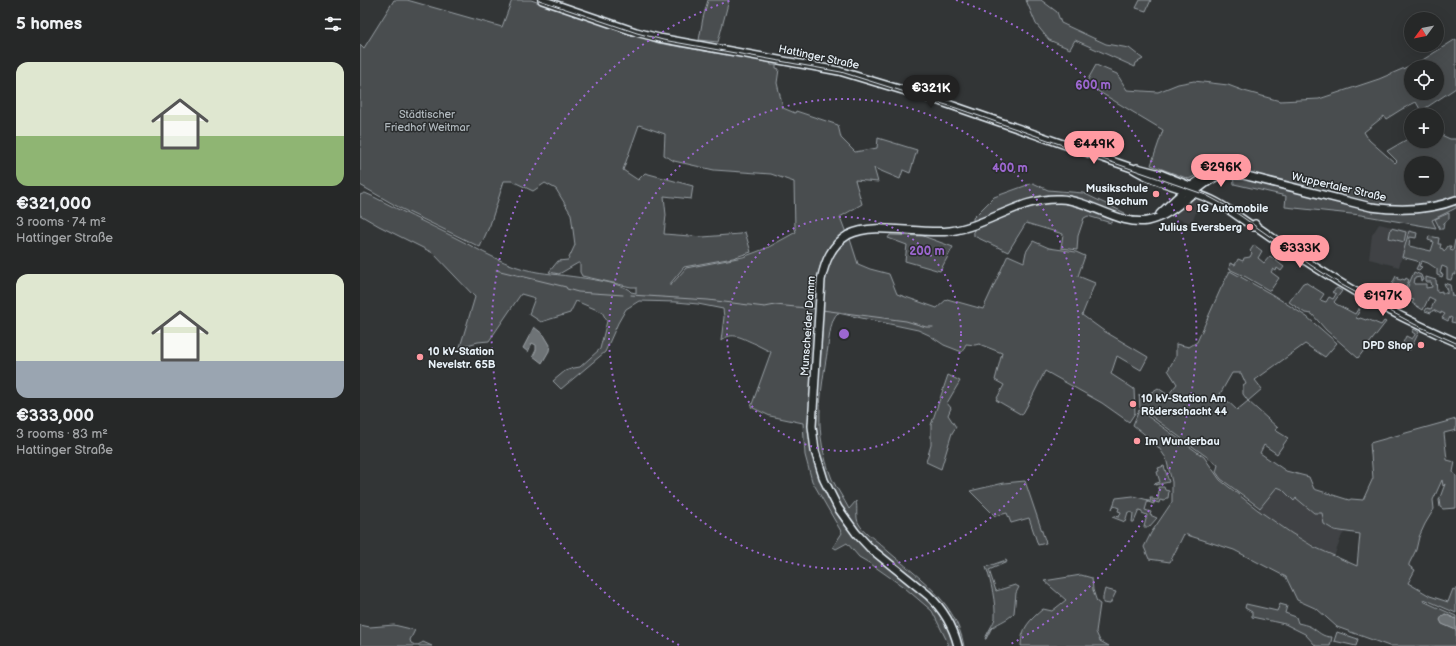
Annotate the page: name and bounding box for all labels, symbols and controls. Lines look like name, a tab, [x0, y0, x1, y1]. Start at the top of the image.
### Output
north arrow	[1404, 12, 1444, 52]
map controls	[1404, 12, 1444, 196]
icon: filters	[322, 13, 344, 35]
text: 5 homes	[16, 14, 82, 34]
street label: Hattinger Straße	[777, 42, 861, 72]
button: locate	[1404, 60, 1444, 100]
pin: €321K	[903, 75, 959, 109]
text: 600 m	[1075, 78, 1111, 93]
text: €321K	[911, 80, 951, 96]
icon: home	[144, 88, 216, 160]
park label: Städtischer Friedhof Weitmar	[384, 108, 471, 134]
button: +	[1404, 108, 1444, 148]
pin: €449K	[1066, 131, 1122, 165]
text: €449K	[1073, 136, 1115, 152]
pin: €296K	[1193, 154, 1249, 188]
button: −	[1404, 156, 1444, 196]
text: €296K	[1200, 159, 1242, 175]
text: 400 m	[992, 161, 1028, 176]
street label: Wuppertaler Straße	[1290, 170, 1388, 204]
place label: Musikschule Bochum	[1086, 182, 1148, 208]
marker: Musikschule Bochum	[1151, 189, 1161, 199]
text: €321,000	[16, 194, 91, 214]
place label: IG Automobile	[1197, 202, 1268, 215]
marker: IG Automobile	[1184, 203, 1194, 213]
text: 3 rooms · 74 m²	[16, 214, 106, 230]
place label: Julius Eversberg	[1159, 221, 1242, 234]
marker: Julius Eversberg	[1245, 222, 1255, 232]
text: Hattinger Straße	[16, 230, 113, 246]
pin: €333K	[1272, 235, 1328, 269]
text: €333K	[1279, 240, 1321, 256]
text: 200 m	[909, 244, 945, 259]
street label: Munscheider Damm	[798, 275, 818, 377]
pin: €197K	[1355, 283, 1411, 317]
text: €197K	[1364, 288, 1402, 304]
icon: home	[144, 300, 216, 372]
centre of rings	[837, 327, 851, 341]
place label: DPD Shop	[1363, 339, 1413, 352]
marker: DPD Shop	[1416, 340, 1426, 350]
place label: 10 kV-Station Nevelstr. 65B	[428, 345, 496, 371]
marker: 10 kV-Station Nevelstr. 65B	[415, 352, 425, 362]
place label: 10 kV-Station Am Röderschacht 44	[1141, 392, 1228, 418]
marker: 10 kV-Station Am Röderschacht 44	[1128, 399, 1138, 409]
text: €333,000	[16, 406, 94, 426]
text: 3 rooms · 83 m²	[16, 426, 108, 442]
place label: Im Wunderbau	[1145, 435, 1220, 448]
marker: Im Wunderbau	[1132, 436, 1142, 446]
text: Hattinger Straße	[16, 442, 113, 458]

